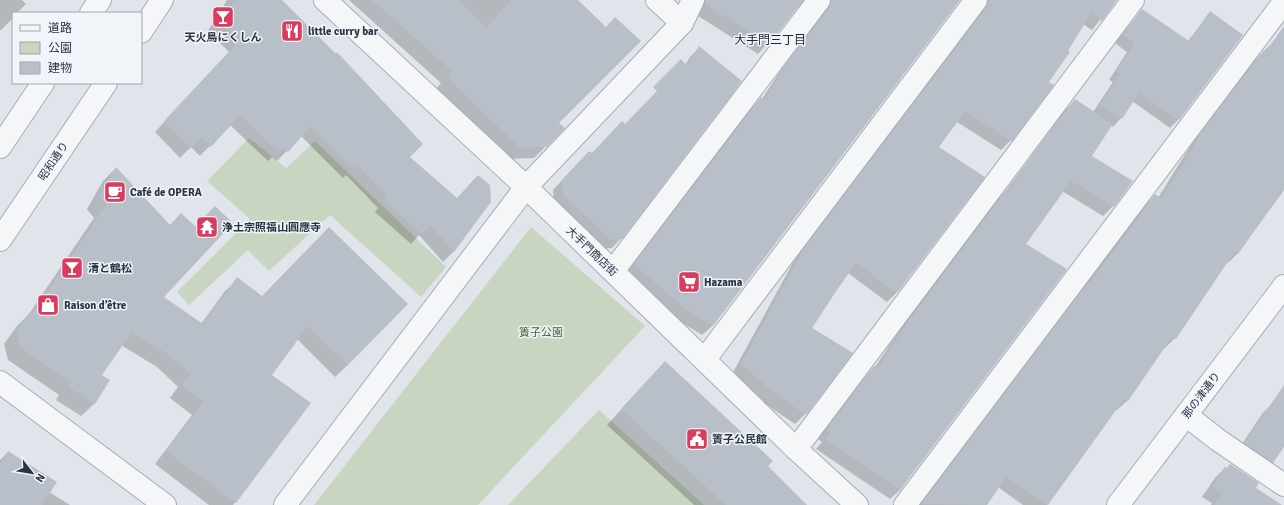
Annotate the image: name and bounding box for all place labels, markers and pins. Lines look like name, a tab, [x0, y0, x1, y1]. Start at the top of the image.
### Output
bar icon: 天火鳥にくしん	[210, 4, 236, 30]
restaurant icon: little curry bar	[279, 18, 305, 44]
place label: little curry bar	[308, 25, 379, 38]
place label: 天火鳥にくしん	[185, 31, 261, 44]
cafe icon: Café de OPERA	[102, 179, 128, 205]
place label: Café de OPERA	[130, 186, 202, 199]
temple icon: 浄土宗照福山圓應寺	[194, 214, 220, 240]
place label: 浄土宗照福山圓應寺	[222, 221, 321, 234]
bar icon: 清と鶴松	[59, 255, 85, 281]
place label: 清と鶴松	[88, 262, 132, 275]
supermarket icon: Hazama	[676, 269, 702, 295]
place label: Hazama	[704, 276, 743, 289]
shop icon: Raison d’être	[35, 292, 61, 318]
place label: Raison d’être	[64, 299, 127, 312]
public building icon: 簀子公民館	[684, 426, 710, 452]
place label: 簀子公民館	[712, 433, 767, 446]

